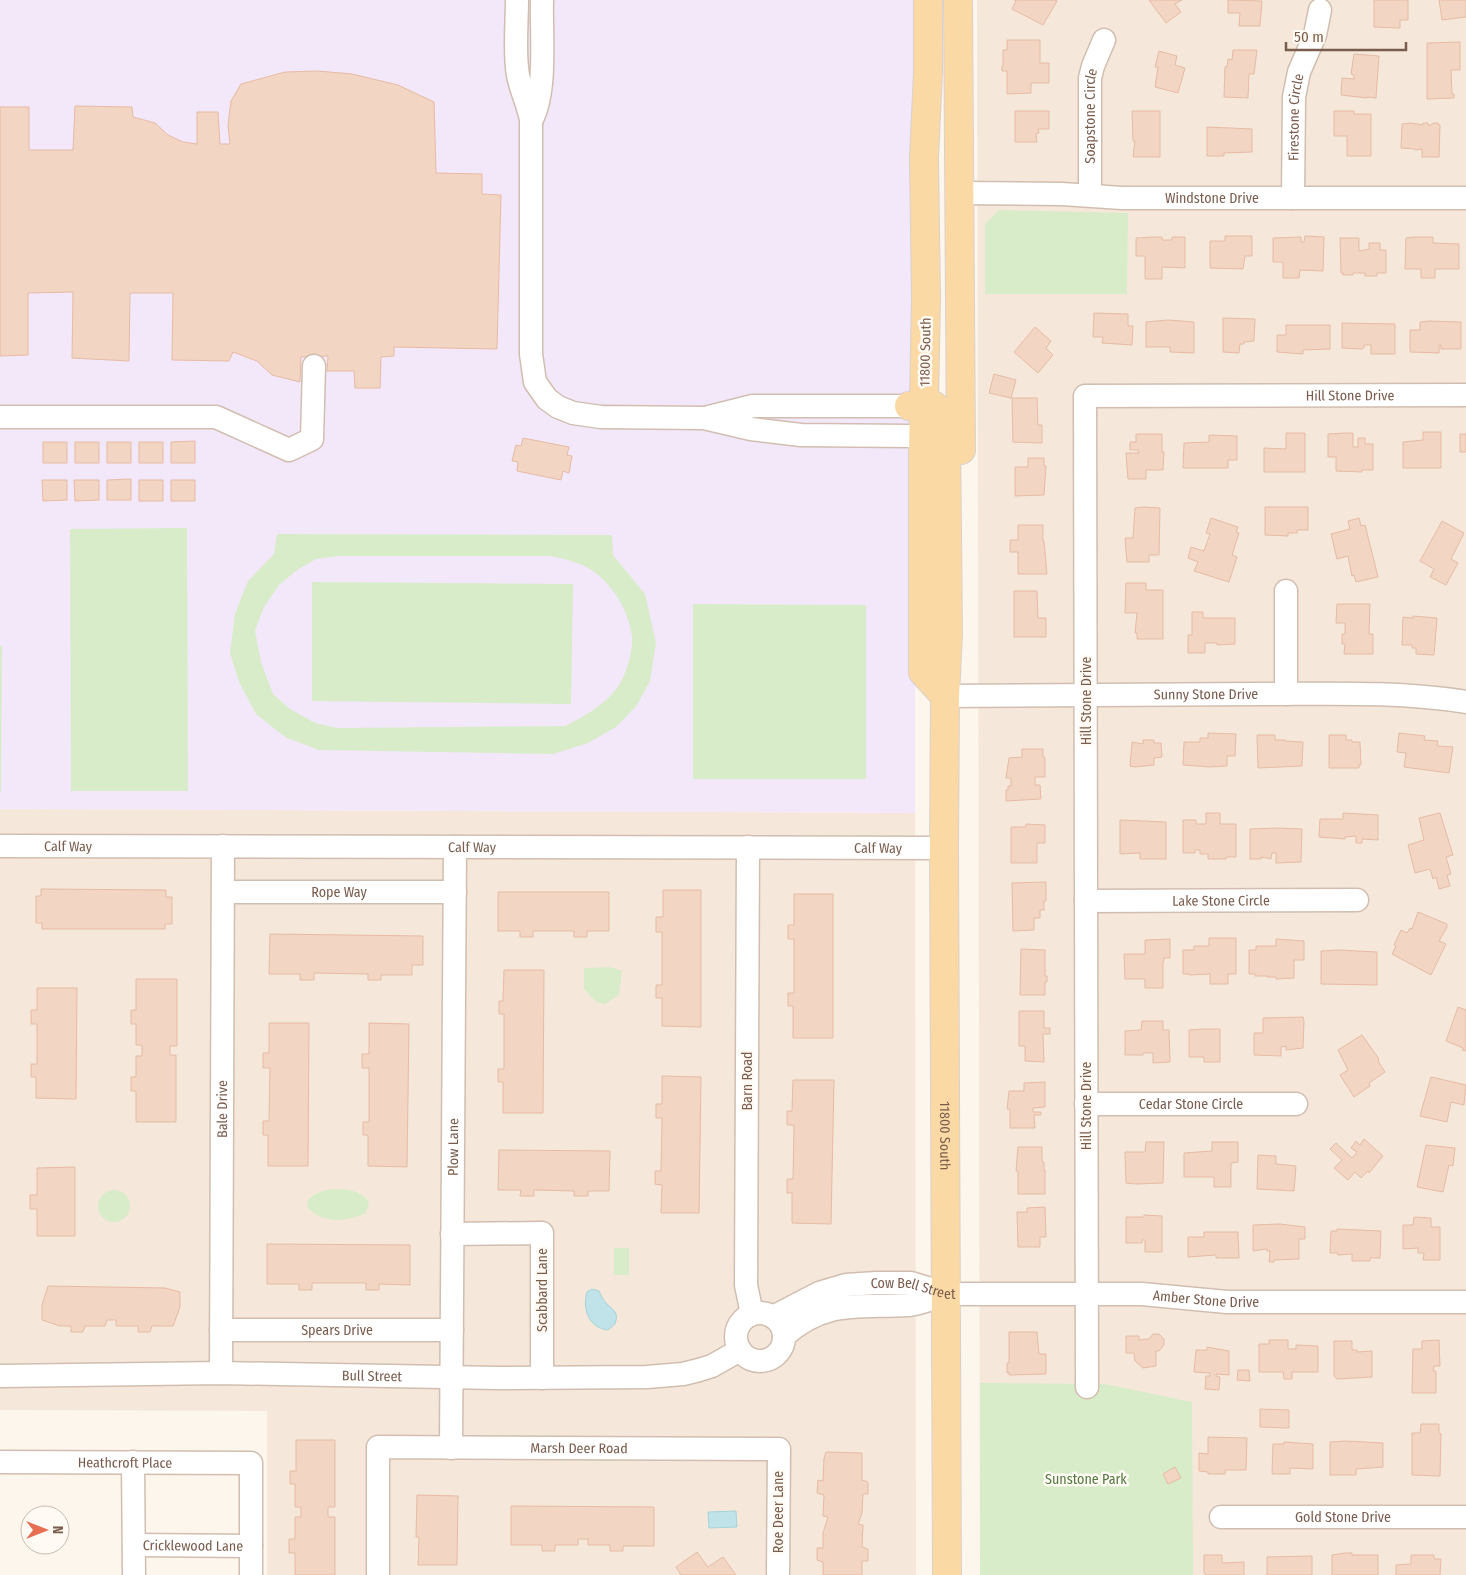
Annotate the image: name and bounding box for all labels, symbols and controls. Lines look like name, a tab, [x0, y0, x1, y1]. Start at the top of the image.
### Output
scale bar	[1286, 20, 1406, 52]
text: 50 m	[1294, 28, 1324, 46]
street label: Soapstone Circle	[1082, 66, 1101, 164]
street label: Firestone Circle	[1285, 72, 1308, 161]
street label: Windstone Drive	[1165, 190, 1259, 207]
street label: 11800 South	[916, 317, 935, 387]
street label: Hill Stone Drive	[1306, 387, 1394, 404]
street label: Hill Stone Drive	[1078, 657, 1095, 745]
street label: Sunny Stone Drive	[1154, 686, 1258, 703]
street label: Calf Way	[44, 838, 93, 855]
street label: Calf Way	[448, 839, 497, 856]
street label: Calf Way	[854, 840, 903, 857]
street label: Rope Way	[311, 884, 367, 901]
street label: Lake Stone Circle	[1172, 892, 1270, 910]
street label: Barn Road	[739, 1051, 756, 1111]
street label: Hill Stone Drive	[1078, 1062, 1095, 1150]
street label: Bale Drive	[214, 1080, 231, 1138]
street label: Cedar Stone Circle	[1139, 1096, 1243, 1113]
street label: 11800 South	[936, 1101, 953, 1170]
street label: Plow Lane	[445, 1118, 462, 1176]
street label: Scabbard Lane	[534, 1248, 551, 1332]
street label: Cow Bell Street	[870, 1275, 956, 1303]
street label: Amber Stone Drive	[1152, 1287, 1259, 1311]
street label: Spears Drive	[301, 1322, 373, 1339]
street label: Bull Street	[342, 1367, 403, 1385]
street label: Marsh Deer Road	[530, 1440, 628, 1457]
street label: Heathcroft Place	[78, 1454, 172, 1472]
street label: Roe Deer Lane	[770, 1471, 787, 1553]
park label: Sunstone Park	[1045, 1471, 1127, 1488]
north arrow	[20, 1505, 70, 1555]
street label: Gold Stone Drive	[1295, 1509, 1391, 1526]
text: N	[49, 1526, 66, 1534]
street label: Cricklewood Lane	[143, 1537, 243, 1555]

